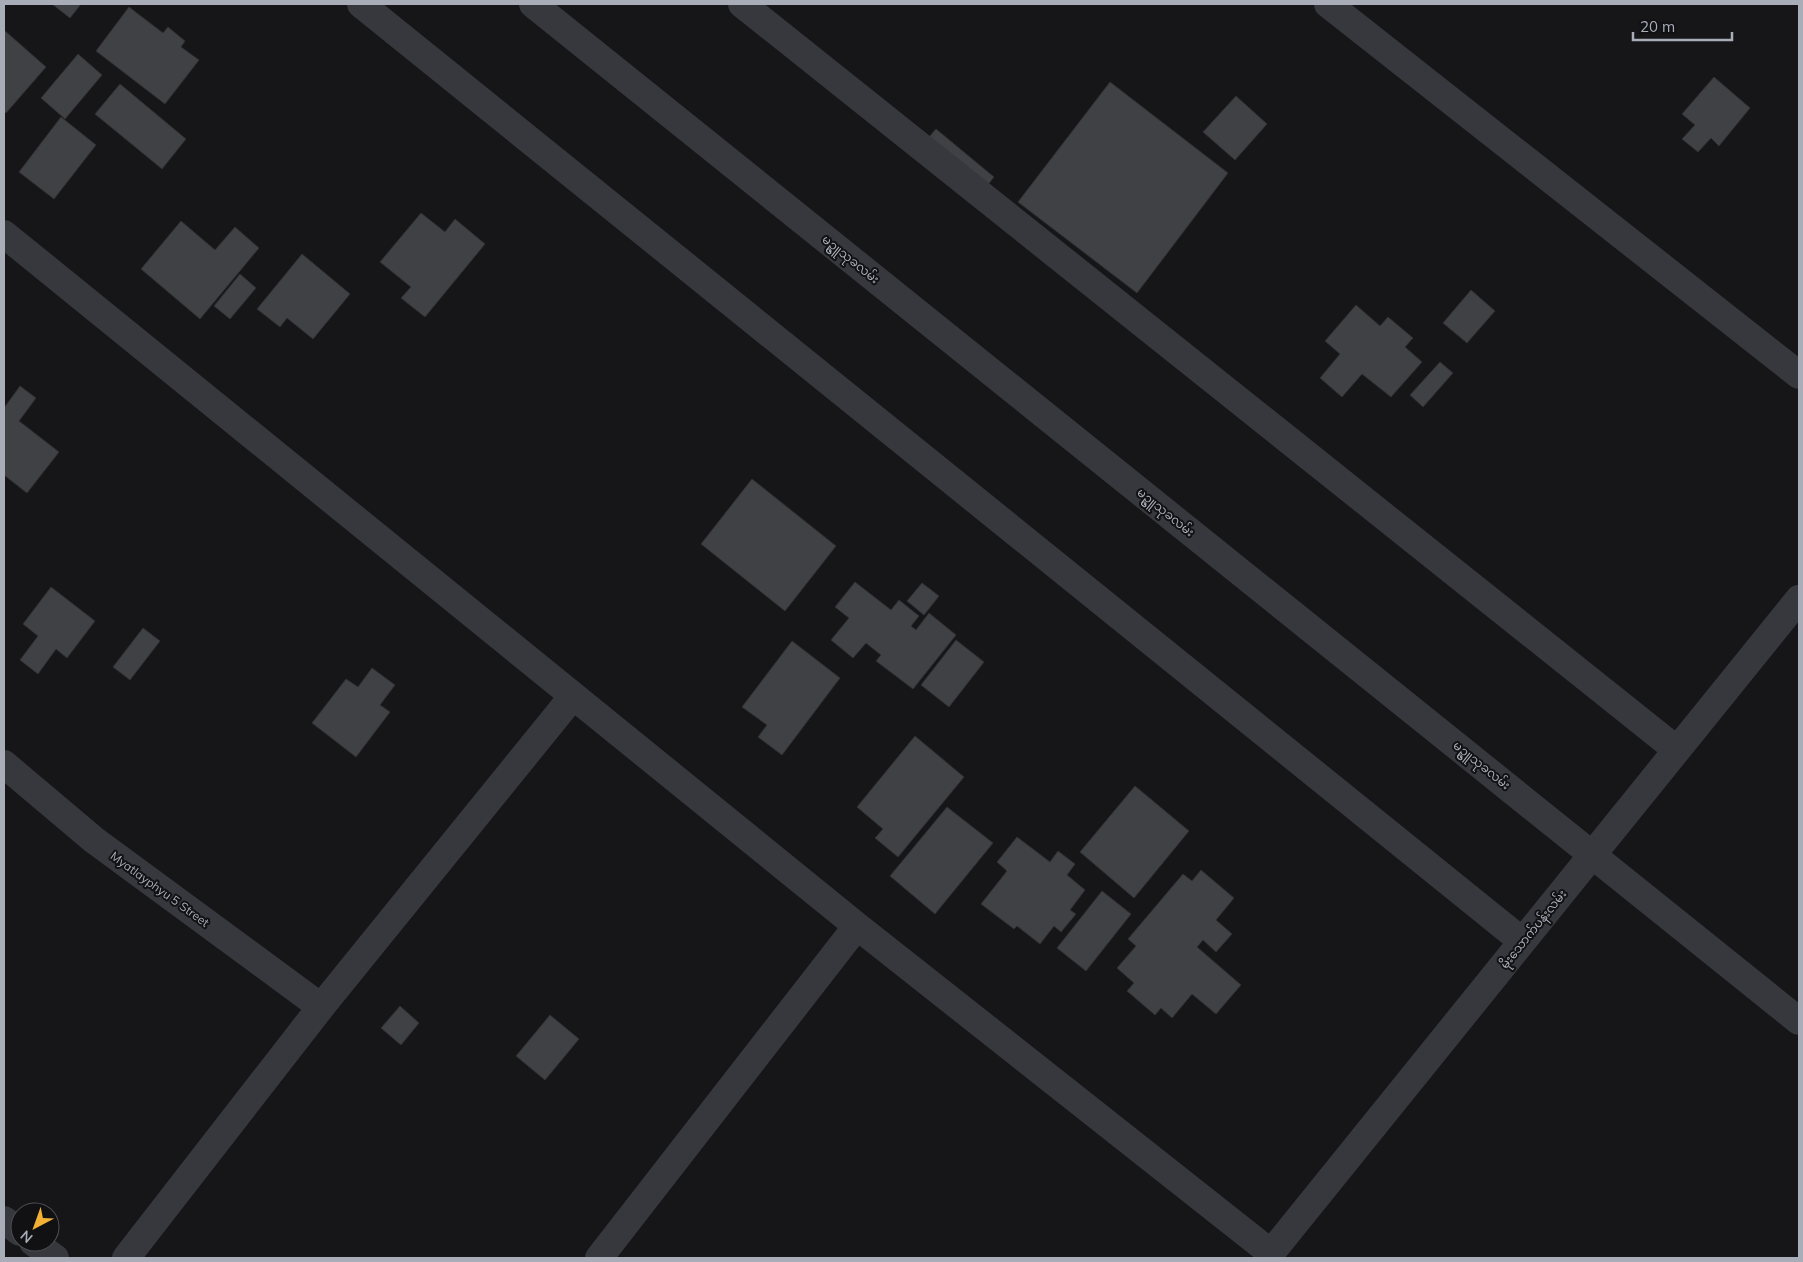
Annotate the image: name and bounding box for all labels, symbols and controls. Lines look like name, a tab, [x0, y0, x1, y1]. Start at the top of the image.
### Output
scale bar	[1633, 10, 1732, 42]
text: 20 m	[1640, 17, 1675, 36]
street label: မဥ္ဇူသုခလမ်း	[818, 231, 883, 289]
street label: မဥ္ဇူသုခလမ်း	[1133, 484, 1198, 542]
street label: မဥ္ဇူသုခလမ်း	[1449, 737, 1514, 795]
street label: Myatlayphyu 5 Street	[108, 848, 212, 930]
street label: မိုးသောက်ပန်းလမ်း	[1496, 886, 1572, 973]
north arrow	[10, 1202, 60, 1252]
text: N	[17, 1227, 36, 1247]

